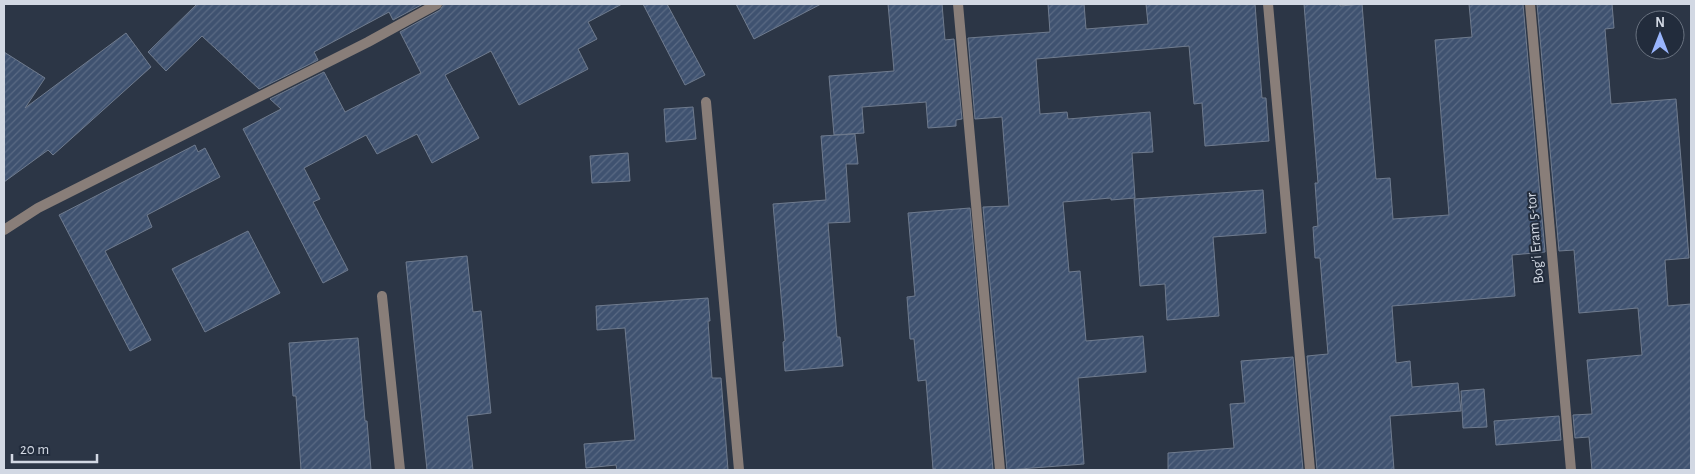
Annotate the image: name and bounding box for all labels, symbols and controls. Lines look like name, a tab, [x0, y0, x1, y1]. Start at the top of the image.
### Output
north arrow	[1635, 10, 1685, 60]
text: N	[1655, 16, 1665, 30]
street label: Bog'i Eram 5-tor	[1524, 192, 1546, 284]
scale bar	[12, 432, 98, 464]
text: 20 m	[20, 442, 49, 457]

